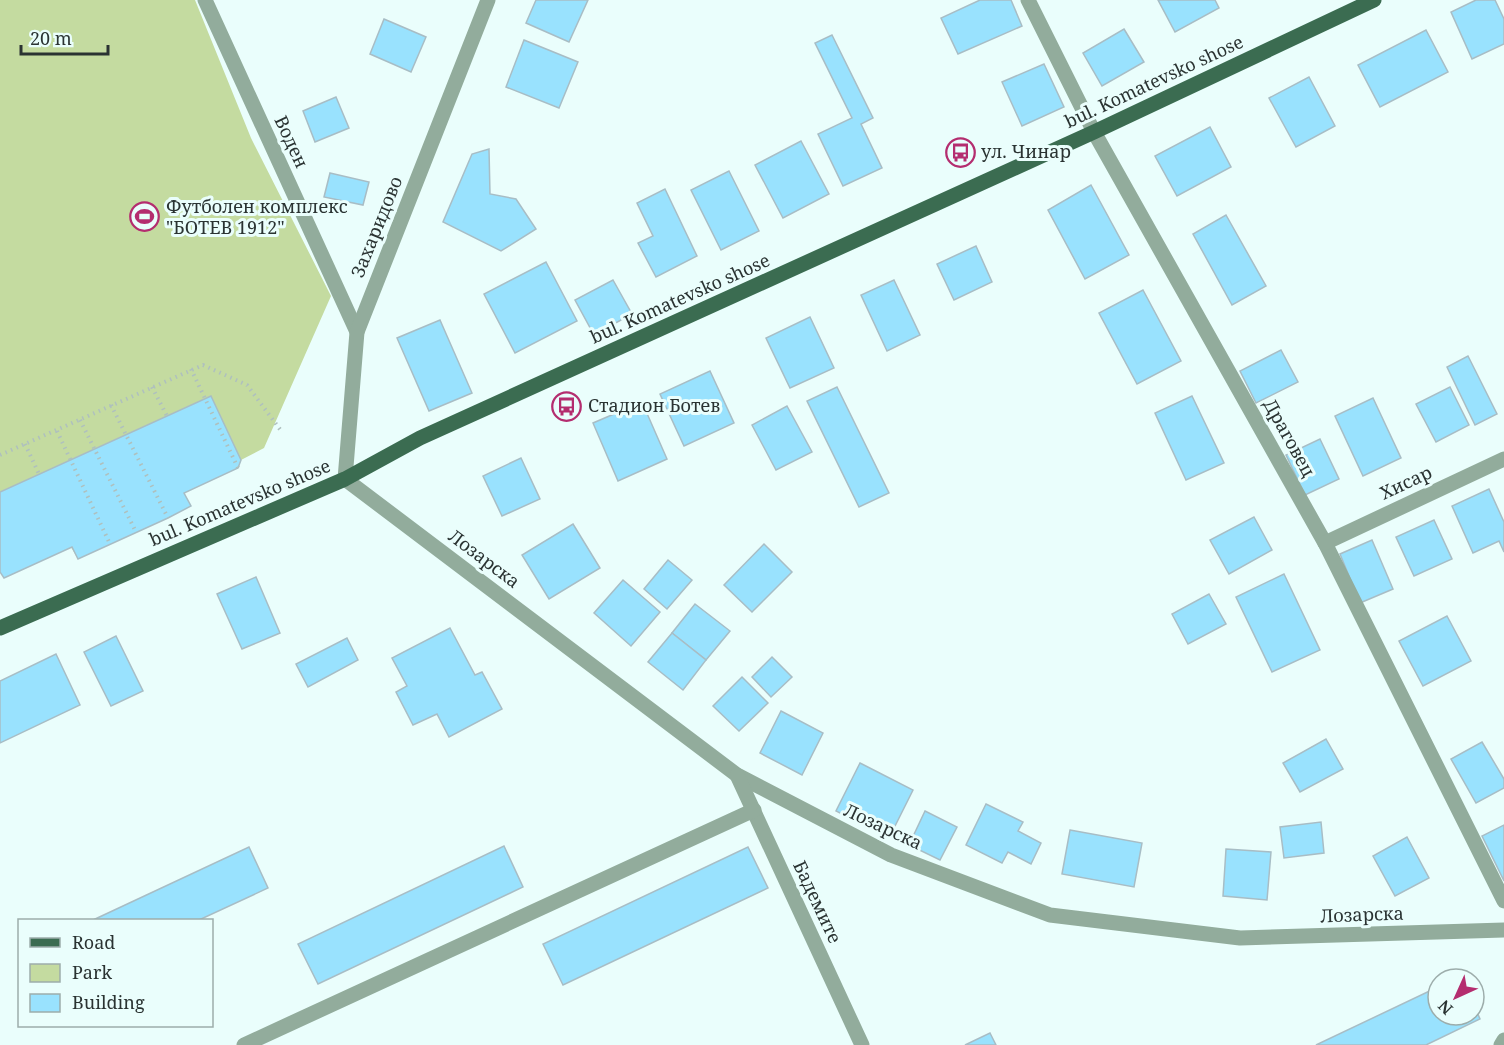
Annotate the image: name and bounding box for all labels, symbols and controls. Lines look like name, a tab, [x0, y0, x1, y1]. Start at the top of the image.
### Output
scale bar	[21, 18, 108, 56]
text: 20 m	[30, 26, 72, 50]
street label: bul. Komatevsko shose	[1060, 29, 1247, 133]
street label: Воден	[269, 112, 314, 172]
bus stop icon: ул. Чинар	[944, 136, 976, 168]
place label: ул. Чинар	[981, 139, 1071, 163]
street label: Захаридово	[345, 172, 407, 281]
place label: Футболен комплекс "БОТЕВ 1912"	[166, 194, 348, 239]
sports icon: Футболен комплекс "БОТЕВ 1912"	[129, 201, 161, 233]
street label: bul. Komatevsko shose	[586, 248, 773, 349]
bus stop icon: Стадион Ботев	[551, 390, 583, 422]
place label: Стадион Ботев	[588, 393, 720, 417]
street label: Драговец	[1259, 394, 1321, 481]
street label: bul. Komatevsko shose	[145, 453, 334, 551]
street label: Хисар	[1376, 460, 1435, 505]
street label: Лозарска	[444, 523, 525, 593]
street label: Лозарска	[840, 798, 926, 855]
street label: Бадемите	[788, 856, 847, 947]
street label: Лозарска	[1320, 901, 1404, 927]
legend	[18, 919, 213, 1027]
text: Road	[72, 930, 115, 954]
text: Park	[72, 960, 112, 984]
north arrow	[1426, 967, 1486, 1027]
text: Building	[72, 990, 145, 1014]
text: N	[1433, 995, 1458, 1020]

